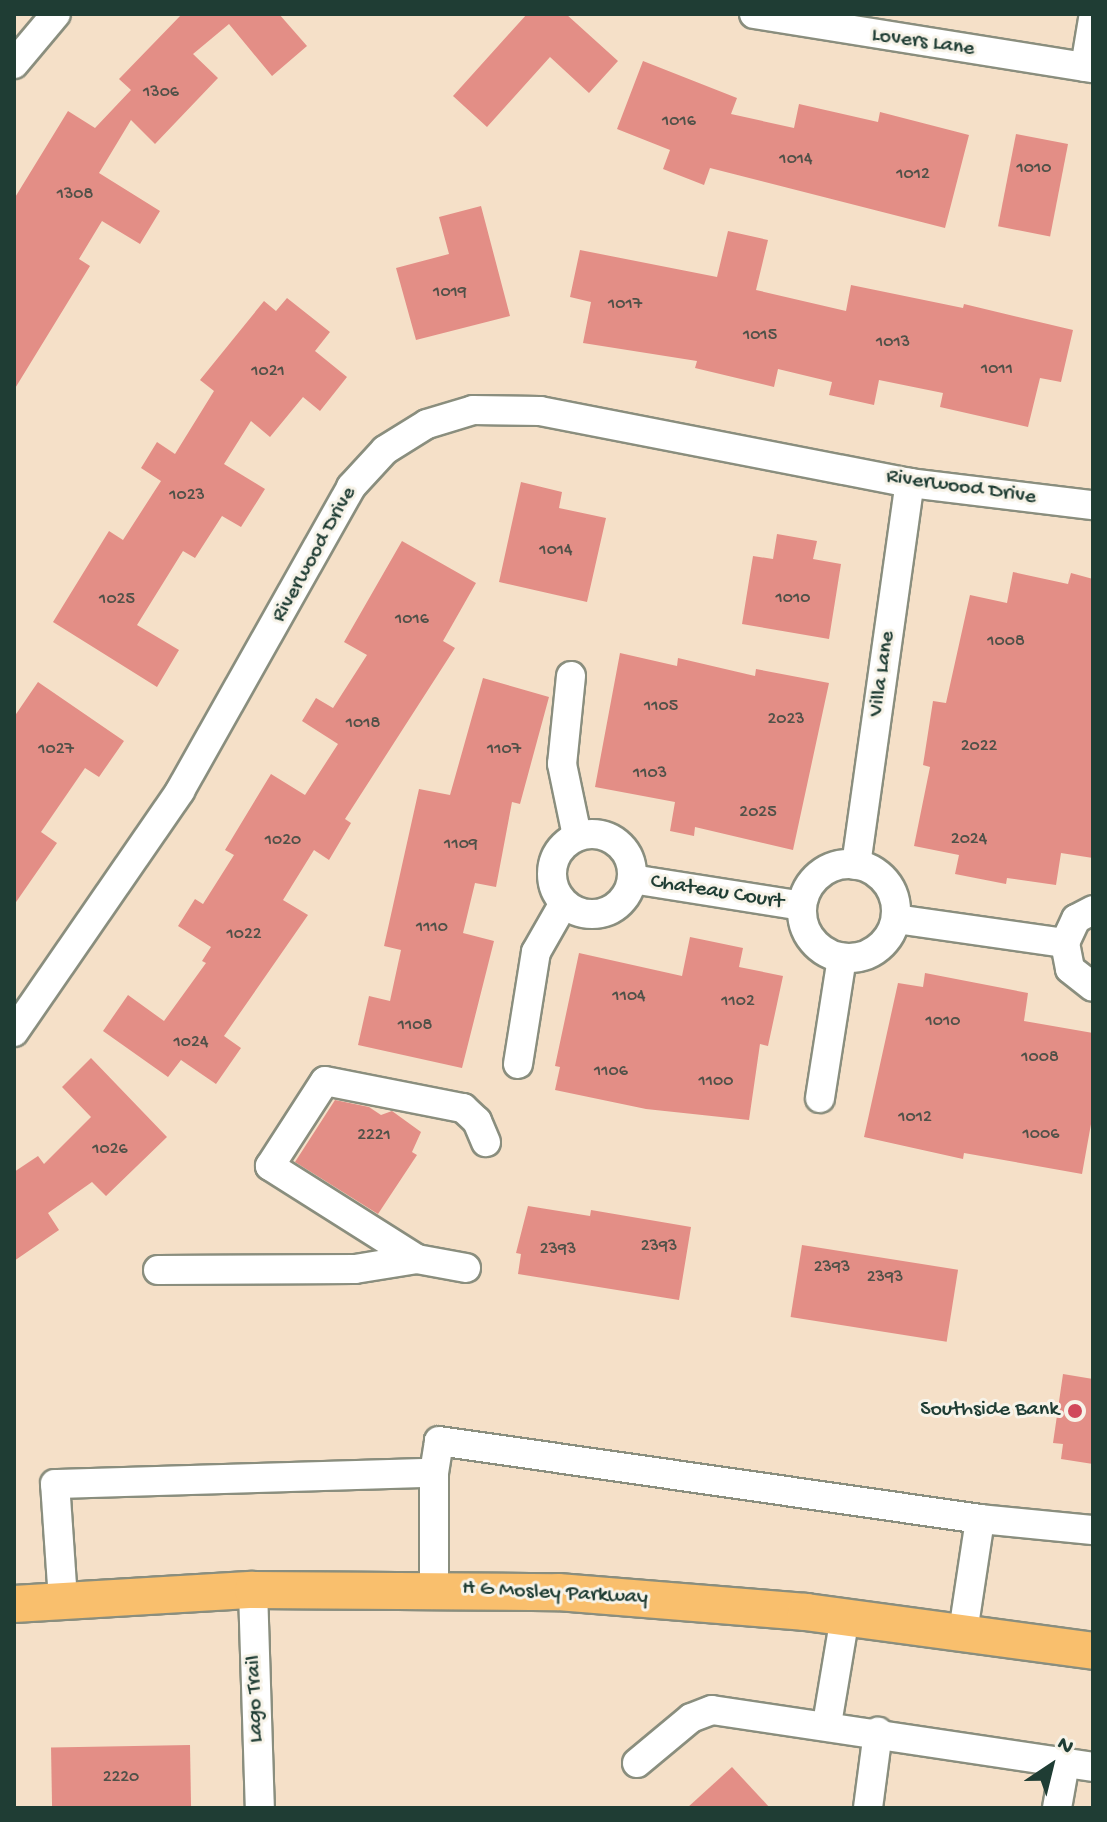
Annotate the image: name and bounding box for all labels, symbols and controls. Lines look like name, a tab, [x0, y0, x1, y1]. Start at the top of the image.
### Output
street label: Lovers Lane	[870, 23, 976, 63]
house number: 1306	[143, 82, 179, 104]
house number: 1016	[662, 111, 696, 133]
house number: 1014	[779, 149, 813, 171]
house number: 1010	[1017, 158, 1051, 180]
house number: 1012	[896, 164, 930, 186]
house number: 1308	[57, 184, 93, 206]
house number: 1019	[433, 282, 467, 304]
house number: 1017	[608, 294, 642, 316]
house number: 1015	[743, 325, 777, 347]
house number: 1013	[876, 332, 910, 354]
house number: 1011	[981, 359, 1013, 381]
house number: 1021	[251, 361, 285, 383]
street label: Riverwood Drive	[884, 464, 1038, 512]
street label: Riverwood Drive	[267, 483, 363, 627]
house number: 1023	[169, 485, 205, 507]
house number: 1014	[539, 540, 573, 562]
house number: 1010	[776, 588, 810, 610]
house number: 1025	[99, 589, 135, 611]
house number: 1016	[395, 609, 429, 631]
street label: Villa Lane	[864, 629, 902, 719]
house number: 1008	[987, 631, 1025, 653]
house number: 1105	[644, 696, 678, 718]
house number: 2023	[767, 709, 805, 731]
house number: 1018	[346, 713, 380, 735]
house number: 2022	[961, 736, 997, 758]
house number: 1027	[38, 739, 74, 761]
house number: 1107	[487, 739, 521, 761]
house number: 1103	[633, 763, 667, 785]
house number: 2025	[739, 802, 777, 824]
house number: 2024	[951, 829, 987, 851]
house number: 1020	[265, 830, 301, 852]
house number: 1109	[444, 834, 478, 856]
street label: Chateau Court	[649, 869, 785, 917]
house number: 1110	[416, 917, 448, 939]
house number: 1022	[226, 924, 262, 946]
house number: 1104	[612, 986, 646, 1008]
house number: 1102	[721, 991, 755, 1013]
house number: 1010	[926, 1011, 960, 1033]
house number: 1108	[398, 1015, 432, 1037]
house number: 1024	[174, 1032, 208, 1054]
house number: 1008	[1021, 1047, 1059, 1069]
house number: 1106	[594, 1061, 628, 1083]
house number: 1100	[699, 1071, 733, 1093]
house number: 1012	[898, 1107, 932, 1129]
house number: 1006	[1023, 1124, 1059, 1146]
house number: 2221	[357, 1125, 391, 1147]
house number: 1026	[92, 1139, 128, 1161]
house number: 2393	[641, 1236, 677, 1258]
house number: 2393	[540, 1239, 576, 1261]
house number: 2393	[814, 1257, 850, 1279]
house number: 2393	[867, 1267, 903, 1289]
place label: Southside Bank	[920, 1398, 1059, 1424]
marker: Southside Bank	[1066, 1402, 1084, 1420]
street label: H G Mosley Parkway	[461, 1576, 649, 1612]
street label: Lago Trail	[241, 1655, 271, 1743]
north arrow	[1011, 1726, 1091, 1806]
text: N	[1051, 1732, 1078, 1761]
house number: 2220	[103, 1767, 139, 1789]

